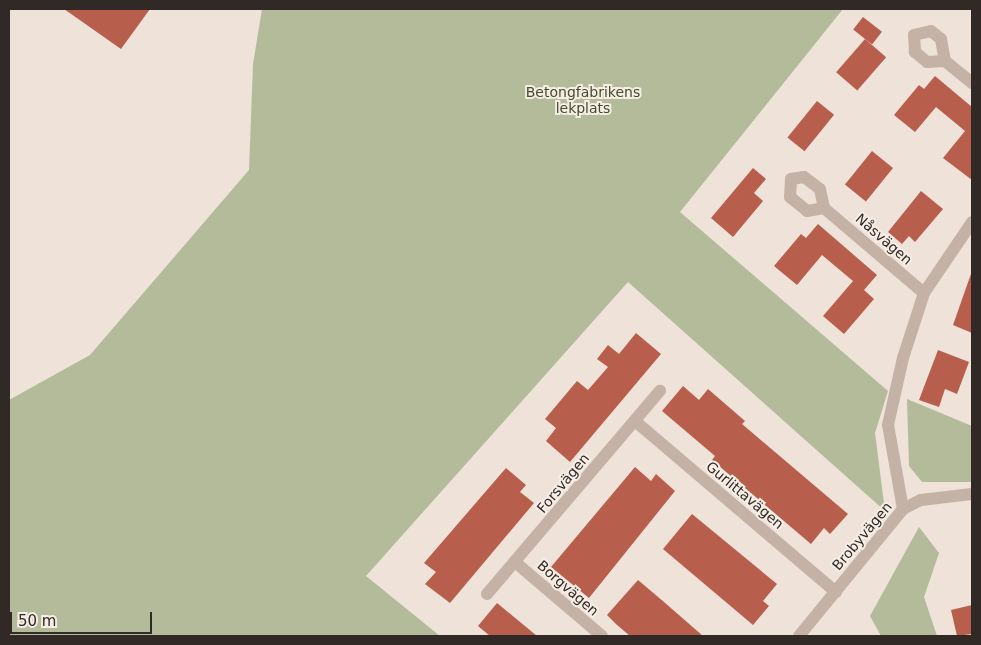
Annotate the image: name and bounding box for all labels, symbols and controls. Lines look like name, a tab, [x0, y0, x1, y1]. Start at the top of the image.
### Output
park label: Betongfabrikens lekplats	[526, 84, 640, 116]
street label: Nåsvägen	[852, 210, 916, 268]
street label: Forsvägen	[533, 450, 593, 516]
street label: Gurlittavägen	[703, 458, 787, 532]
street label: Brobyvägen	[829, 498, 895, 574]
street label: Borgvägen	[534, 557, 602, 619]
scale bar	[12, 602, 155, 634]
text: 50 m	[18, 612, 56, 630]

